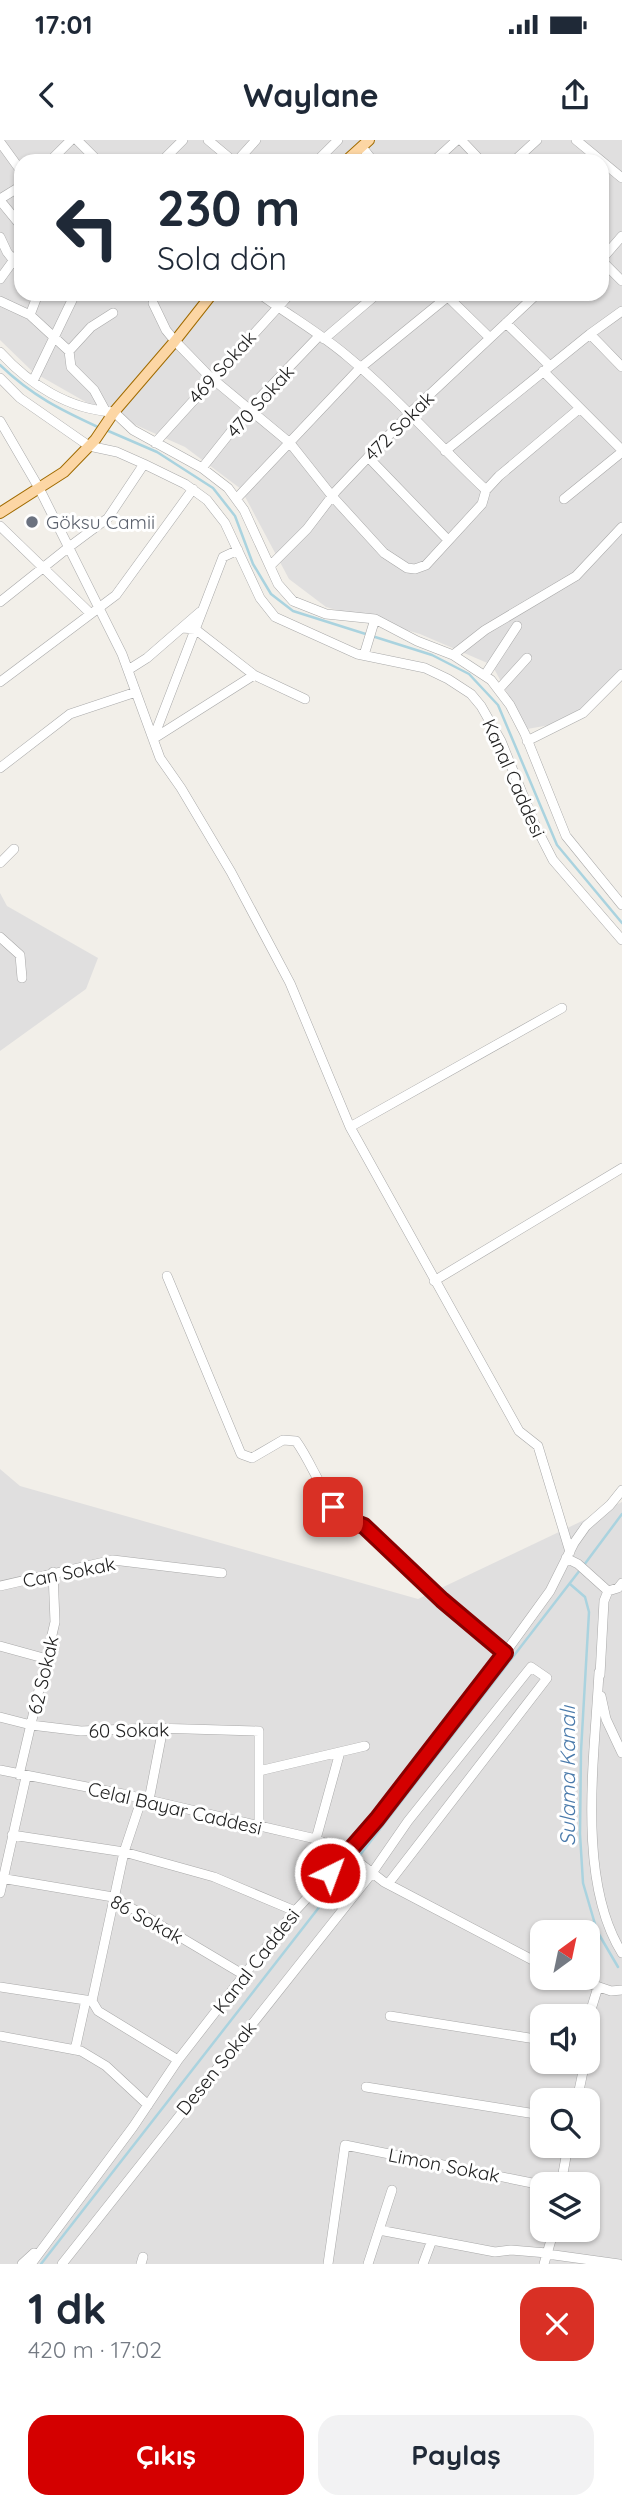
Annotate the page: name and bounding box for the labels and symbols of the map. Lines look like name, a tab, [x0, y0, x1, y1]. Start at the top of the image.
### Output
street label: 469 Sokak	[183, 326, 261, 408]
street label: 470 Sokak	[221, 360, 299, 442]
street label: 472 Sokak	[359, 386, 439, 466]
place label: Göksu Camii	[46, 510, 155, 534]
marker: Göksu Camii	[24, 514, 40, 530]
street label: Kanal Caddesi	[477, 715, 551, 841]
pin	[303, 1477, 363, 1537]
street label: Can Sokak	[21, 1551, 117, 1593]
street label: 62 Sokak	[22, 1633, 64, 1717]
water label: Sulama Kanalı	[554, 1704, 580, 1846]
street label: 60 Sokak	[88, 1717, 170, 1743]
street label: Celal Bayar Caddesi	[86, 1776, 264, 1840]
position arrow	[293, 1836, 367, 1910]
street label: 86 Sokak	[106, 1889, 188, 1949]
street label: Kanal Caddesi	[207, 1904, 305, 2018]
north arrow	[530, 1920, 600, 1990]
street label: Desen Sokak	[171, 2016, 261, 2120]
street label: Limon Sokak	[386, 2142, 502, 2188]

